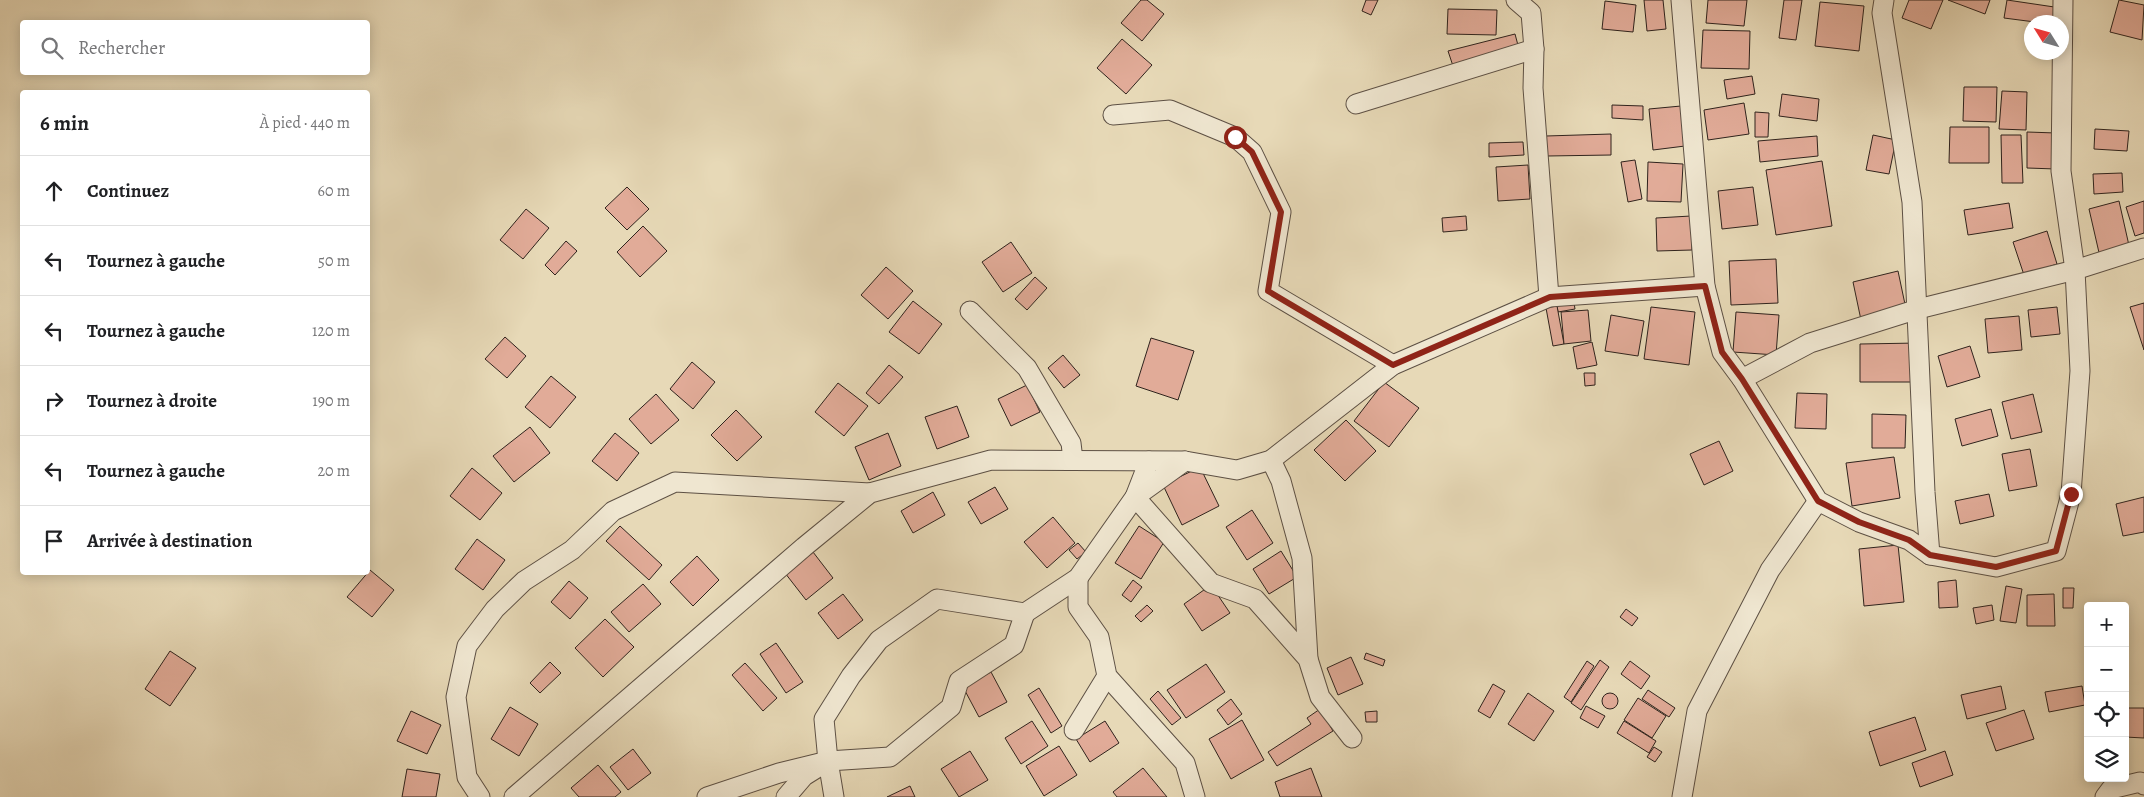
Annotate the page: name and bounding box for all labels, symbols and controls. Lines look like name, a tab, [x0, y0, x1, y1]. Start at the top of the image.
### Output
north arrow	[2024, 15, 2069, 60]
search box	[20, 20, 370, 75]
icon: search	[38, 34, 66, 62]
text: Rechercher	[78, 35, 165, 61]
text: 6 min	[40, 109, 89, 137]
text: À pied · 440 m	[260, 112, 350, 134]
route start	[1224, 126, 1247, 149]
icon: ahead	[40, 177, 68, 205]
text: Continuez	[87, 178, 169, 204]
text: 60 m	[318, 180, 350, 202]
icon: left	[40, 247, 68, 275]
text: Tournez à gauche	[87, 248, 225, 274]
text: 50 m	[318, 250, 350, 272]
icon: left	[40, 317, 68, 345]
text: Tournez à gauche	[87, 318, 225, 344]
text: 120 m	[312, 320, 350, 342]
icon: right	[40, 387, 68, 415]
text: Tournez à droite	[87, 388, 217, 414]
text: 190 m	[312, 390, 350, 412]
icon: left	[40, 457, 68, 485]
text: Tournez à gauche	[87, 458, 225, 484]
text: 20 m	[317, 460, 350, 482]
route end	[2060, 483, 2083, 506]
icon: arrive	[40, 527, 68, 555]
text: Arrivée à destination	[87, 528, 252, 554]
map controls	[2084, 602, 2129, 782]
button: +	[2084, 602, 2129, 647]
button: −	[2084, 647, 2129, 692]
button: locate	[2084, 692, 2129, 737]
button: layers	[2084, 737, 2129, 782]

